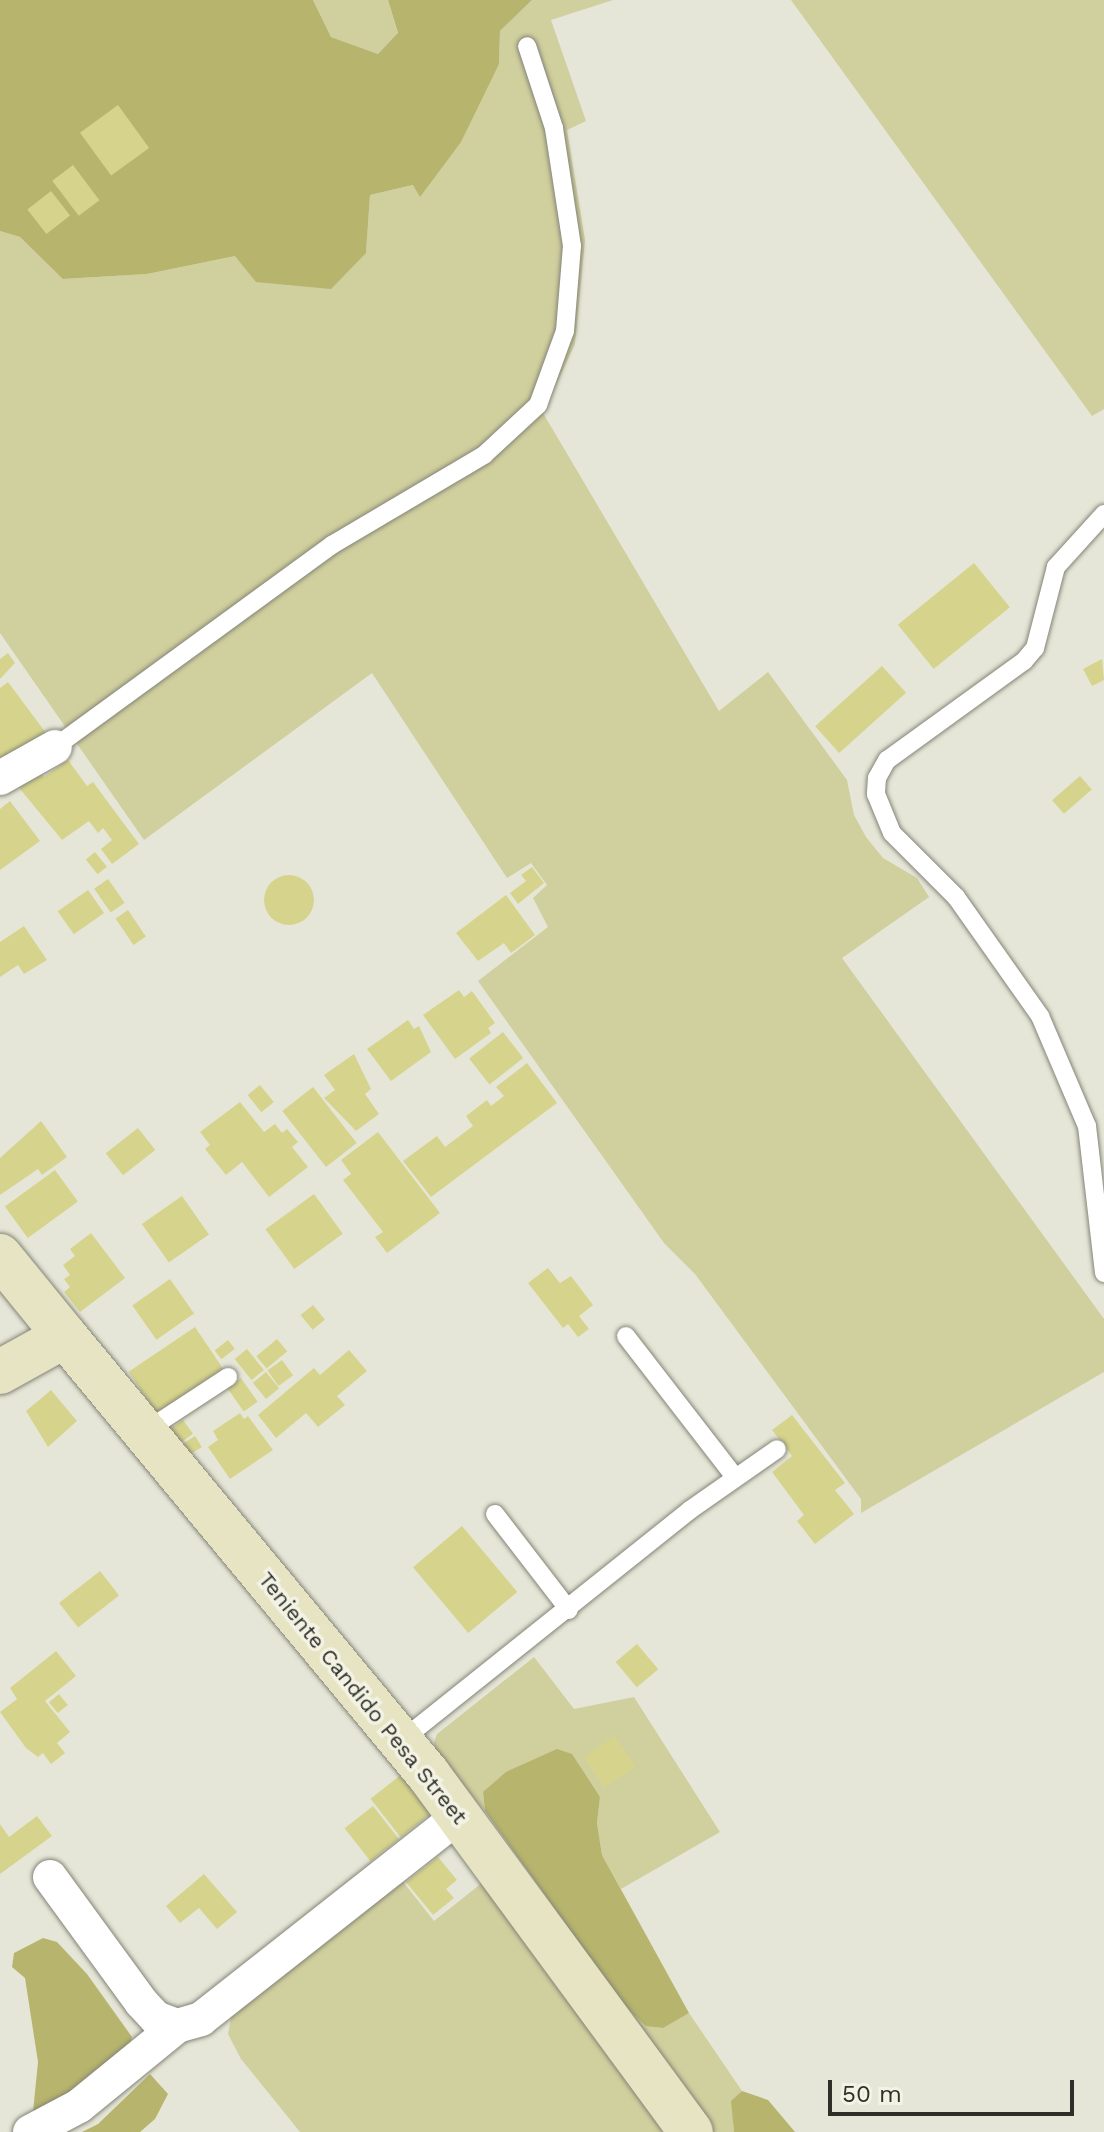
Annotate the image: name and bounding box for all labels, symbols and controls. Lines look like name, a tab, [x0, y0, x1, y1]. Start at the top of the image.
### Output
street label: Teniente Candido Pesa Street	[253, 1566, 473, 1830]
scale bar	[832, 2064, 1078, 2114]
text: 50 m	[842, 2080, 902, 2108]

